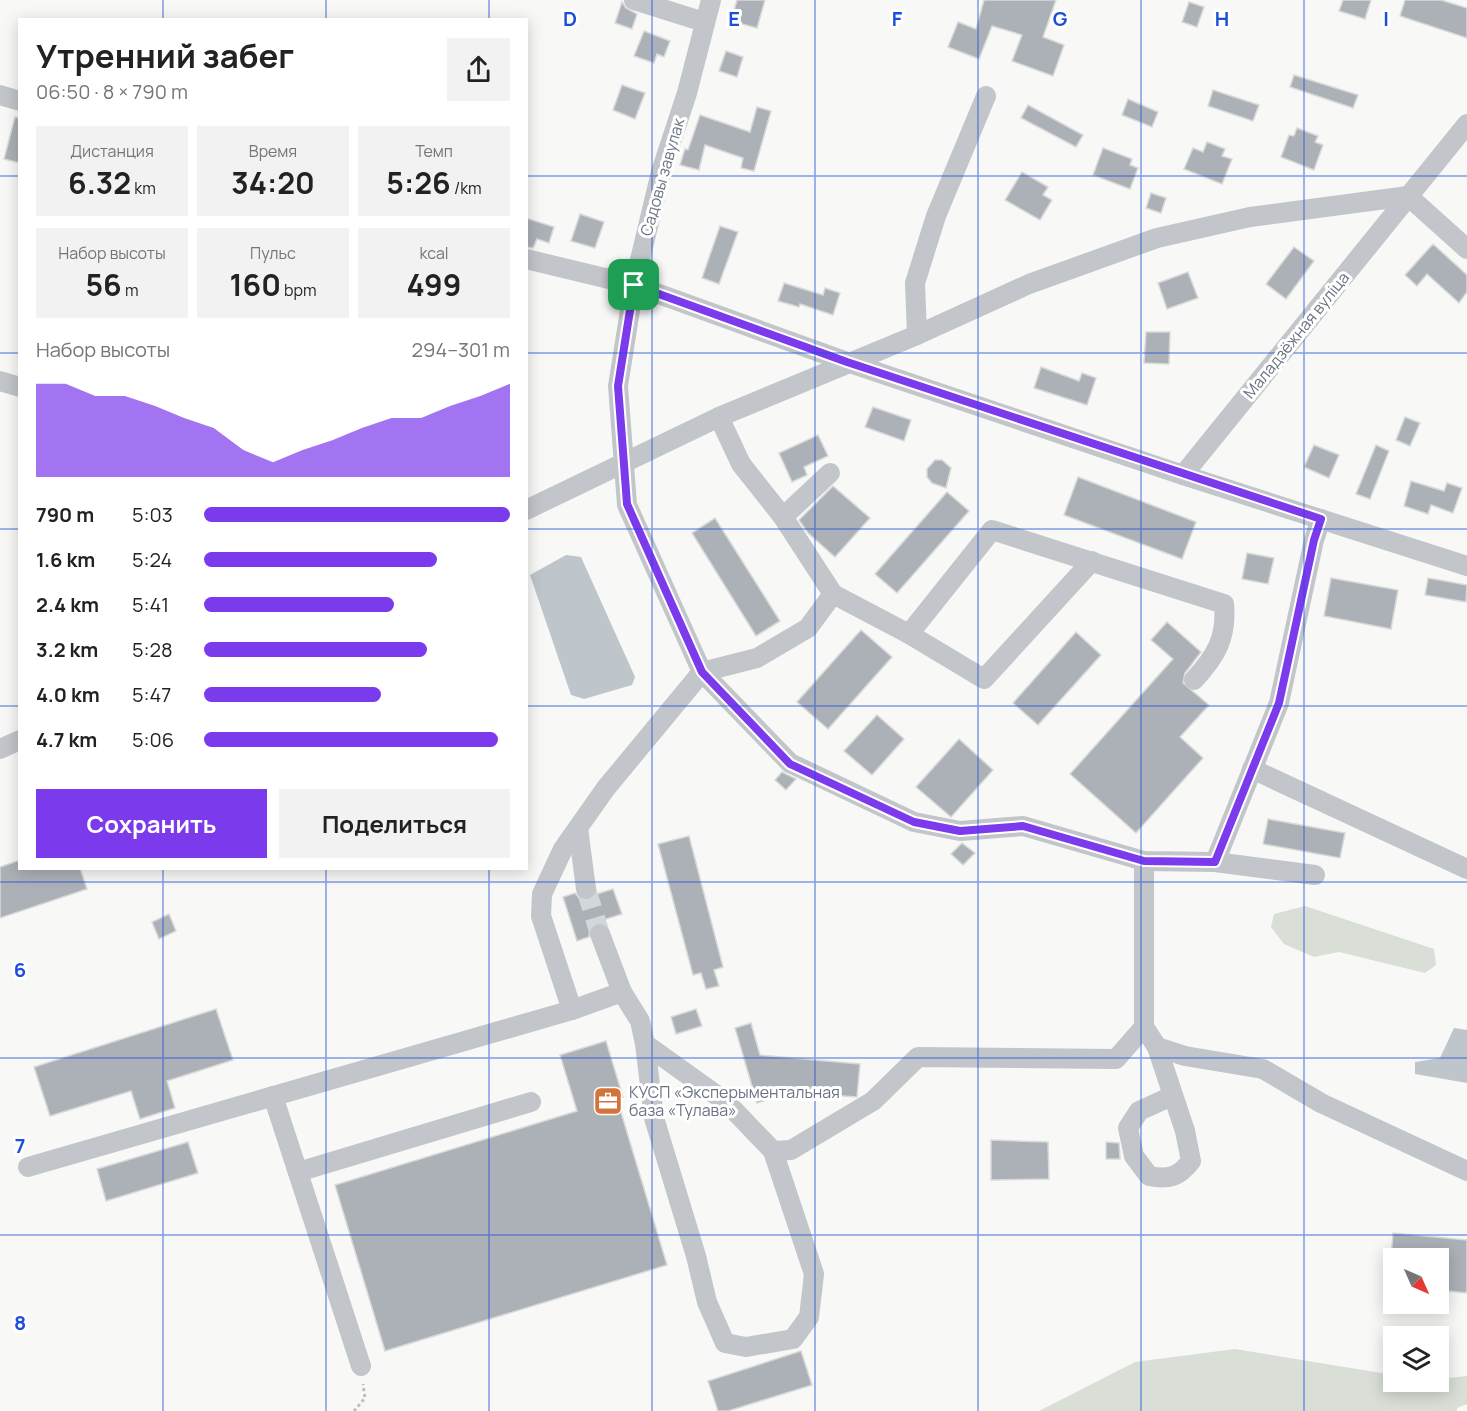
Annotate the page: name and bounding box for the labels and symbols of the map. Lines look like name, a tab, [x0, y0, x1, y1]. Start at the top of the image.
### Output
text: D	[563, 5, 577, 32]
text: E	[728, 5, 740, 32]
text: F	[892, 5, 903, 32]
text: G	[1053, 5, 1068, 32]
text: H	[1215, 5, 1229, 32]
text: I	[1383, 5, 1389, 32]
street label: Садовы завулак	[635, 115, 690, 238]
pin	[608, 259, 659, 310]
street label: Маладзёжная вуліца	[1238, 267, 1354, 403]
text: 6	[14, 956, 26, 983]
place label: КУСП «Эксперыментальная база «Тулава»	[629, 1081, 840, 1121]
office icon: КУСП «Эксперыментальная база «Тулава»	[592, 1085, 624, 1117]
text: 7	[15, 1132, 25, 1159]
north arrow	[1383, 1248, 1449, 1314]
text: 8	[14, 1309, 26, 1336]

